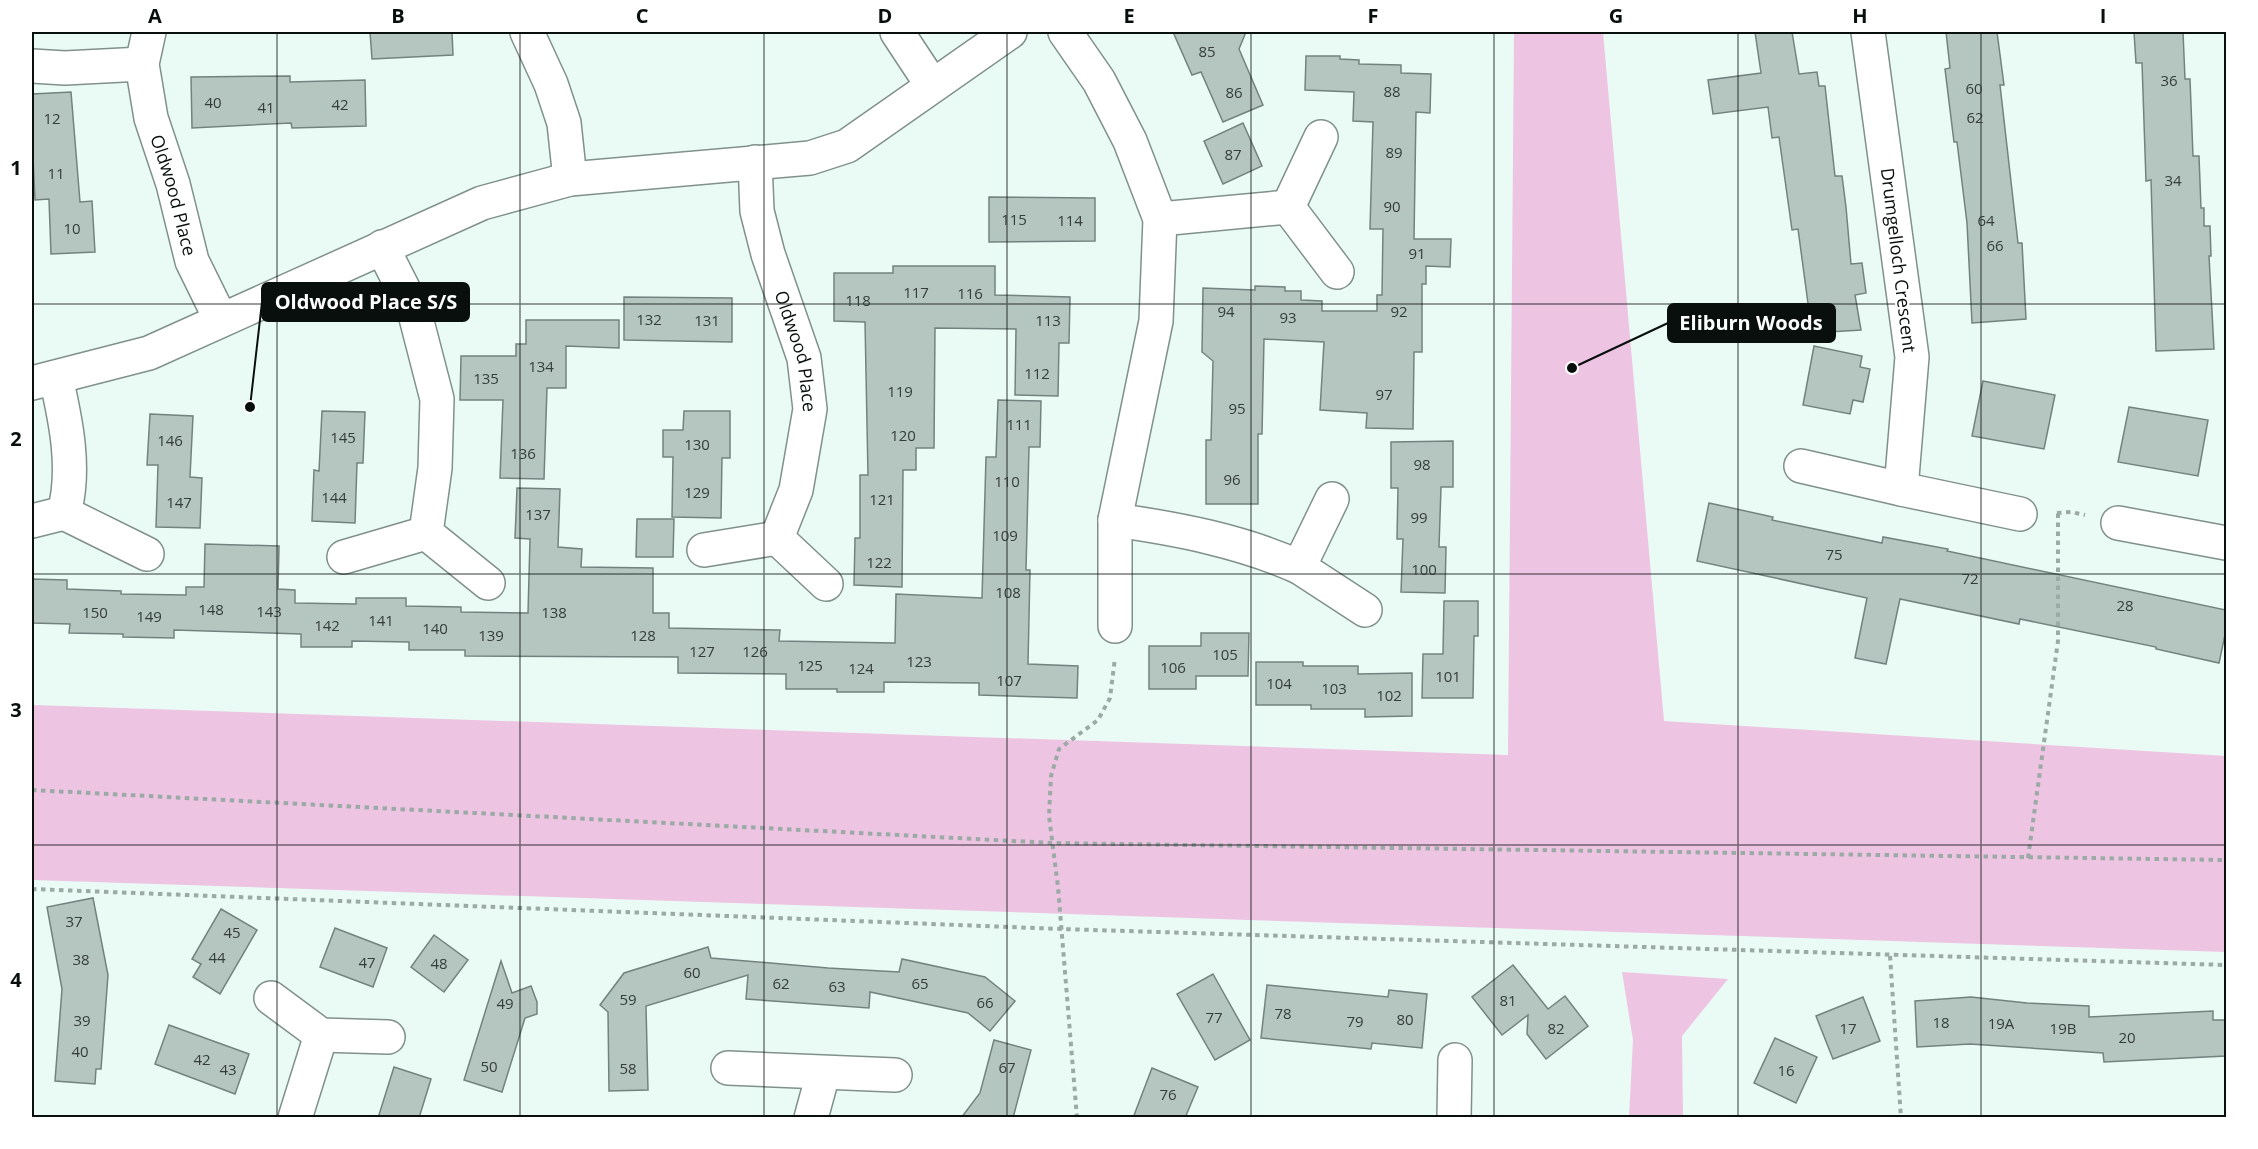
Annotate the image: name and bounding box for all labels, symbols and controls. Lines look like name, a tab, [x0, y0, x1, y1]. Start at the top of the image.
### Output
text: A	[148, 2, 162, 29]
text: B	[391, 2, 405, 29]
text: C	[636, 2, 649, 29]
text: D	[878, 2, 892, 29]
text: E	[1123, 2, 1135, 29]
text: F	[1368, 2, 1378, 29]
text: G	[1609, 2, 1623, 29]
text: H	[1852, 2, 1868, 29]
text: I	[2100, 2, 2106, 29]
house number: 85	[1198, 41, 1216, 61]
house number: 36	[2160, 70, 2178, 90]
house number: 60	[1965, 78, 1983, 98]
house number: 88	[1383, 81, 1401, 101]
house number: 86	[1225, 82, 1243, 102]
house number: 40	[204, 92, 222, 112]
house number: 42	[331, 94, 349, 114]
house number: 41	[257, 97, 275, 117]
house number: 62	[1966, 107, 1984, 127]
house number: 12	[43, 108, 61, 128]
street label: Oldwood Place	[145, 131, 202, 258]
house number: 89	[1385, 142, 1403, 162]
house number: 87	[1224, 144, 1242, 164]
text: 1	[10, 154, 22, 181]
house number: 11	[47, 163, 65, 183]
street label: Drumgelloch Crescent	[1876, 166, 1922, 354]
house number: 34	[2164, 170, 2182, 190]
house number: 90	[1383, 196, 1401, 216]
house number: 115	[1001, 209, 1027, 229]
house number: 114	[1057, 210, 1083, 230]
house number: 64	[1977, 210, 1995, 230]
house number: 10	[63, 218, 81, 238]
house number: 66	[1986, 235, 2004, 255]
house number: 91	[1408, 243, 1426, 263]
house number: 117	[903, 282, 929, 302]
callout: Oldwood Place S/S	[262, 283, 469, 321]
house number: 116	[957, 283, 983, 303]
street label: Oldwood Place	[769, 287, 822, 413]
text: Oldwood Place S/S	[275, 288, 457, 315]
house number: 118	[845, 290, 871, 310]
house number: 94	[1217, 301, 1235, 321]
house number: 92	[1390, 301, 1408, 321]
callout: Eliburn Woods	[1668, 304, 1835, 342]
house number: 93	[1279, 307, 1297, 327]
house number: 132	[636, 309, 662, 329]
text: Eliburn Woods	[1679, 309, 1823, 336]
house number: 131	[694, 310, 720, 330]
house number: 113	[1035, 310, 1061, 330]
house number: 134	[528, 356, 554, 376]
house number: 112	[1024, 363, 1050, 383]
house number: 135	[473, 368, 499, 388]
house number: 119	[887, 381, 913, 401]
house number: 97	[1375, 384, 1393, 404]
house number: 95	[1228, 398, 1246, 418]
house number: 111	[1006, 414, 1032, 434]
text: 2	[10, 425, 22, 452]
house number: 120	[890, 425, 916, 445]
house number: 145	[330, 427, 356, 447]
house number: 146	[157, 430, 183, 450]
house number: 130	[684, 434, 710, 454]
house number: 136	[510, 443, 536, 463]
house number: 98	[1413, 454, 1431, 474]
house number: 96	[1223, 469, 1241, 489]
house number: 110	[994, 471, 1020, 491]
house number: 129	[684, 482, 710, 502]
house number: 144	[321, 487, 347, 507]
house number: 121	[869, 489, 895, 509]
house number: 147	[166, 492, 192, 512]
house number: 137	[525, 504, 551, 524]
house number: 99	[1410, 507, 1428, 527]
house number: 109	[992, 525, 1018, 545]
house number: 75	[1825, 544, 1843, 564]
house number: 122	[866, 552, 892, 572]
house number: 100	[1411, 559, 1437, 579]
house number: 72	[1961, 568, 1979, 588]
house number: 108	[995, 582, 1021, 602]
house number: 28	[2116, 595, 2134, 615]
house number: 148	[198, 599, 224, 619]
house number: 143	[256, 601, 282, 621]
house number: 150	[82, 602, 108, 622]
house number: 138	[541, 602, 567, 622]
house number: 149	[136, 606, 162, 626]
house number: 141	[368, 610, 394, 630]
house number: 142	[314, 615, 340, 635]
house number: 140	[422, 618, 448, 638]
house number: 139	[478, 625, 504, 645]
house number: 128	[630, 625, 656, 645]
house number: 127	[689, 641, 715, 661]
house number: 126	[742, 641, 768, 661]
house number: 105	[1212, 644, 1238, 664]
house number: 123	[906, 651, 932, 671]
house number: 125	[797, 655, 823, 675]
house number: 106	[1160, 657, 1186, 677]
house number: 124	[848, 658, 874, 678]
house number: 101	[1435, 666, 1461, 686]
house number: 107	[996, 670, 1022, 690]
house number: 104	[1266, 673, 1292, 693]
house number: 103	[1321, 678, 1347, 698]
house number: 102	[1376, 685, 1402, 705]
text: 3	[10, 696, 22, 723]
house number: 37	[65, 911, 83, 931]
house number: 45	[223, 922, 241, 942]
house number: 44	[208, 947, 226, 967]
house number: 38	[72, 949, 90, 969]
house number: 47	[358, 952, 376, 972]
house number: 48	[430, 953, 448, 973]
house number: 60	[683, 962, 701, 982]
text: 4	[10, 966, 22, 993]
house number: 62	[772, 973, 790, 993]
house number: 65	[911, 973, 929, 993]
house number: 63	[828, 976, 846, 996]
house number: 59	[619, 989, 637, 1009]
house number: 81	[1499, 990, 1517, 1010]
house number: 66	[976, 992, 994, 1012]
house number: 49	[496, 993, 514, 1013]
house number: 78	[1274, 1003, 1292, 1023]
house number: 77	[1205, 1007, 1223, 1027]
house number: 80	[1396, 1009, 1414, 1029]
house number: 39	[73, 1010, 91, 1030]
house number: 79	[1346, 1011, 1364, 1031]
house number: 18	[1932, 1012, 1950, 1032]
house number: 19A	[1988, 1013, 2015, 1033]
house number: 82	[1547, 1018, 1565, 1038]
house number: 17	[1839, 1018, 1857, 1038]
house number: 19B	[2050, 1018, 2076, 1038]
house number: 20	[2118, 1027, 2136, 1047]
house number: 40	[71, 1041, 89, 1061]
house number: 42	[193, 1049, 211, 1069]
house number: 50	[480, 1056, 498, 1076]
house number: 67	[998, 1057, 1016, 1077]
house number: 58	[619, 1058, 637, 1078]
house number: 43	[219, 1059, 237, 1079]
house number: 16	[1777, 1060, 1795, 1080]
house number: 76	[1159, 1084, 1177, 1104]

